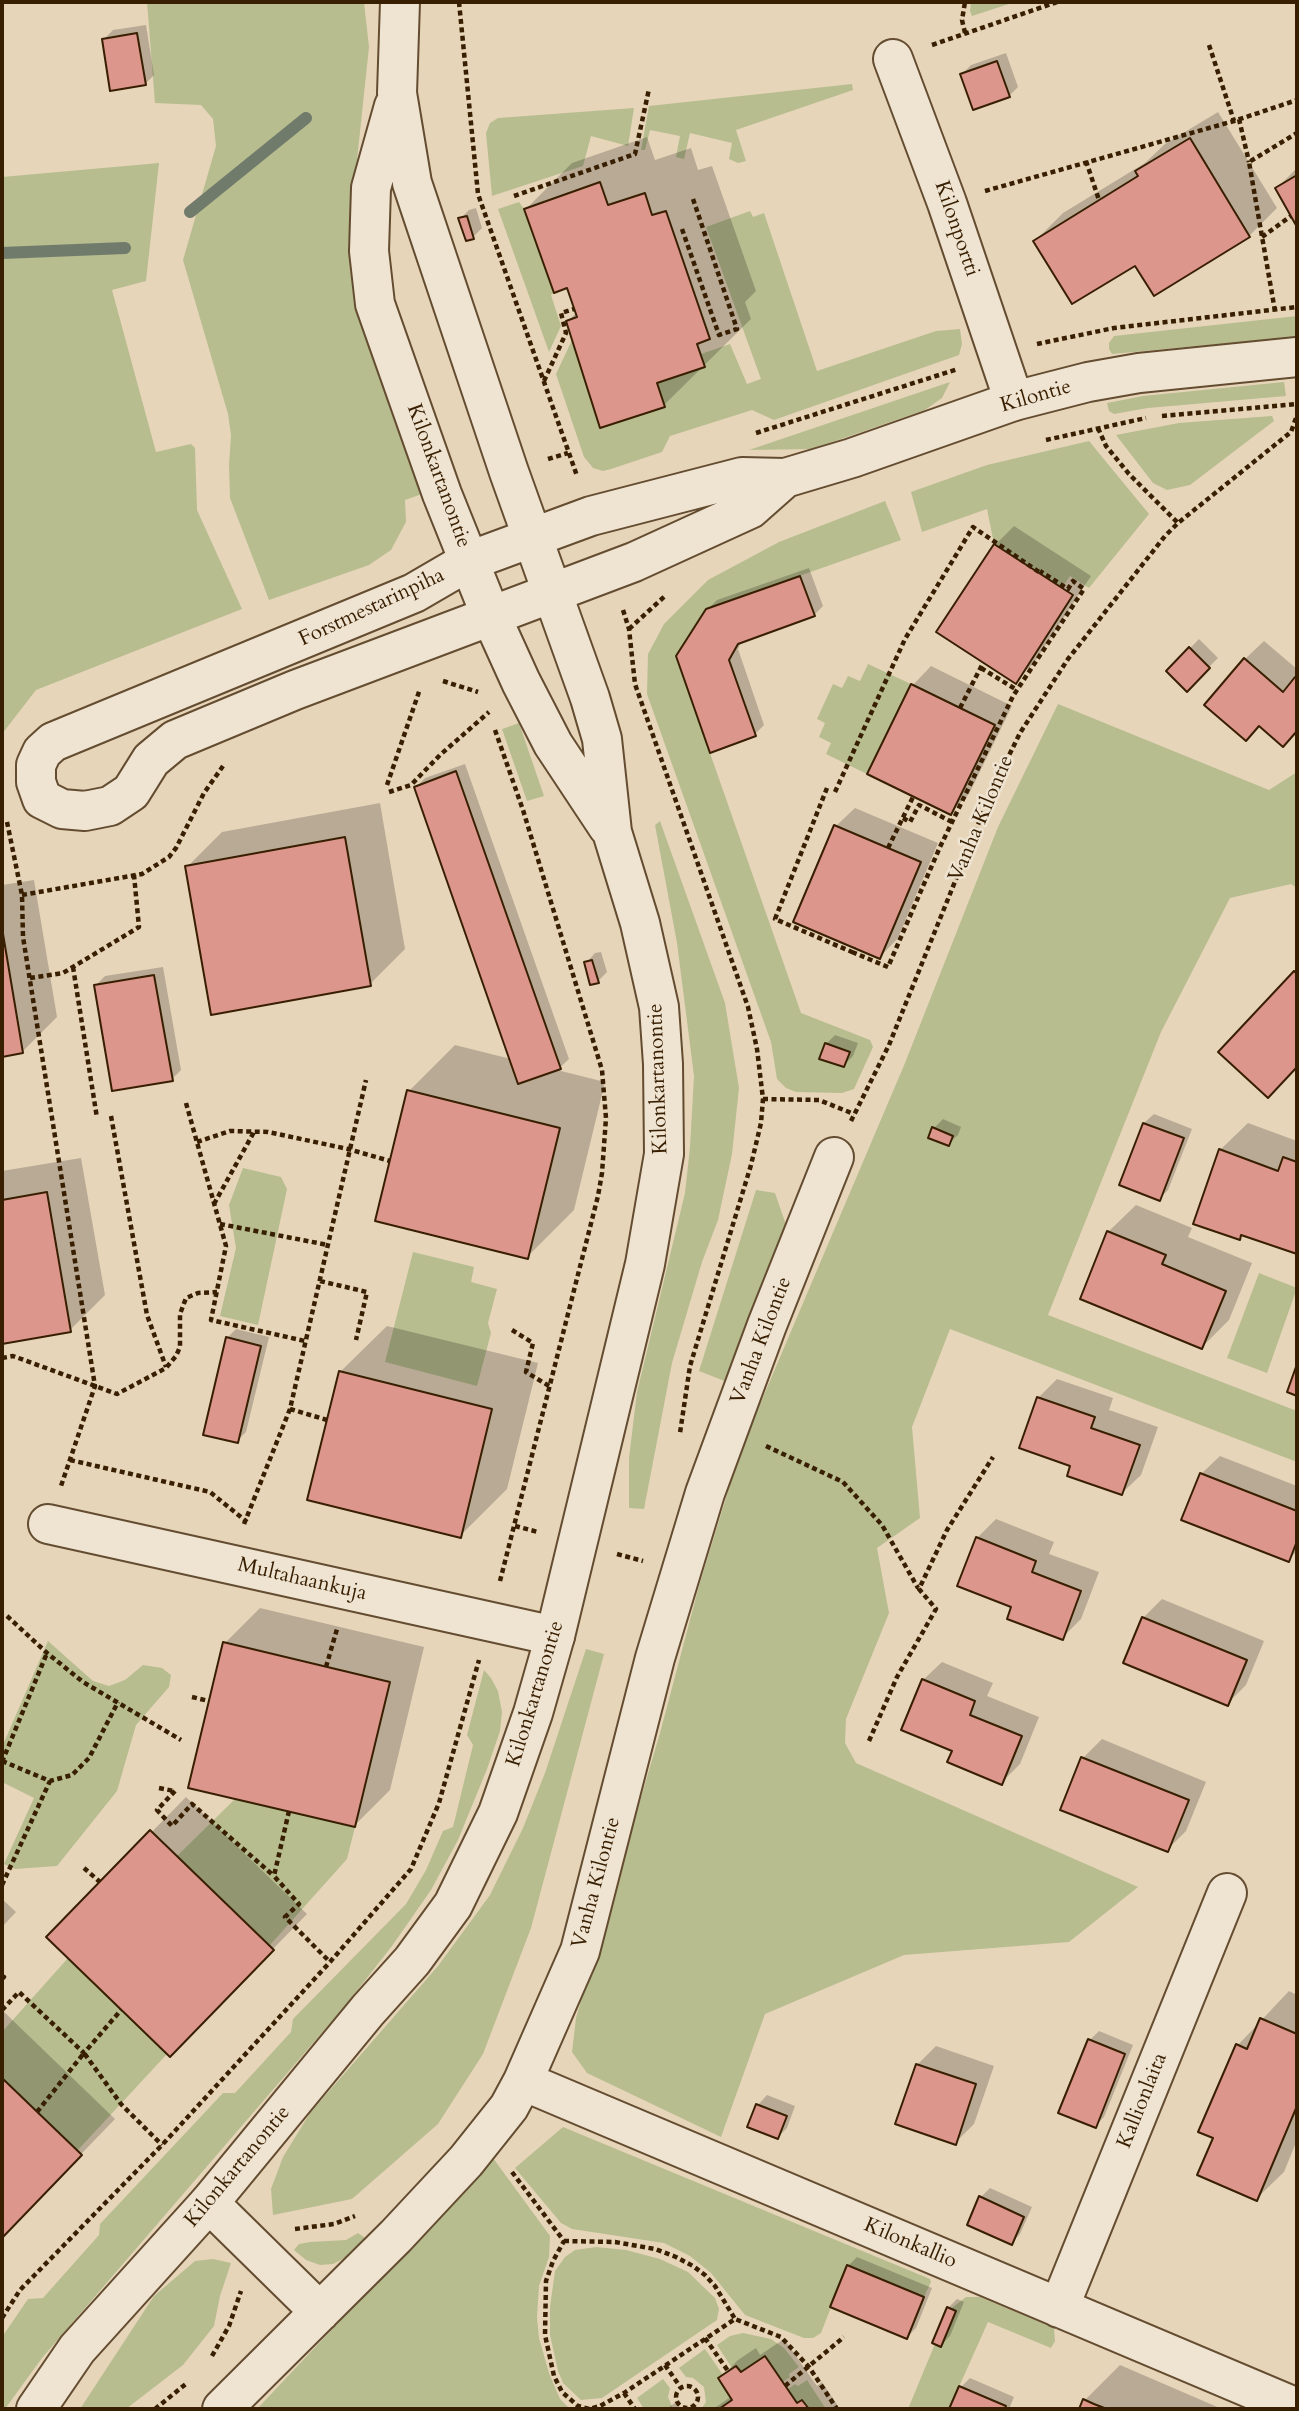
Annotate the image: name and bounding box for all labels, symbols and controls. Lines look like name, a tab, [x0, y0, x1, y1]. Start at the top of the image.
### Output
street label: Kilonportti	[928, 178, 984, 280]
street label: Kilontie	[998, 375, 1074, 419]
street label: Kilonkartanontie	[400, 401, 476, 551]
street label: Forstmestarinpiha	[295, 563, 449, 653]
street label: Vanha Kilontie	[944, 752, 1020, 886]
street label: Kilonkartanontie	[644, 1003, 674, 1155]
street label: Vanha Kilontie	[726, 1274, 798, 1408]
street label: Multahaankuja	[235, 1553, 369, 1607]
street label: Kilonkartanontie	[502, 1618, 570, 1770]
street label: Vanha Kilontie	[567, 1815, 627, 1951]
street label: Kallionlaita	[1112, 2050, 1174, 2152]
street label: Kilonkartanontie	[180, 2101, 296, 2233]
street label: Kilonkallio	[860, 2213, 960, 2275]

